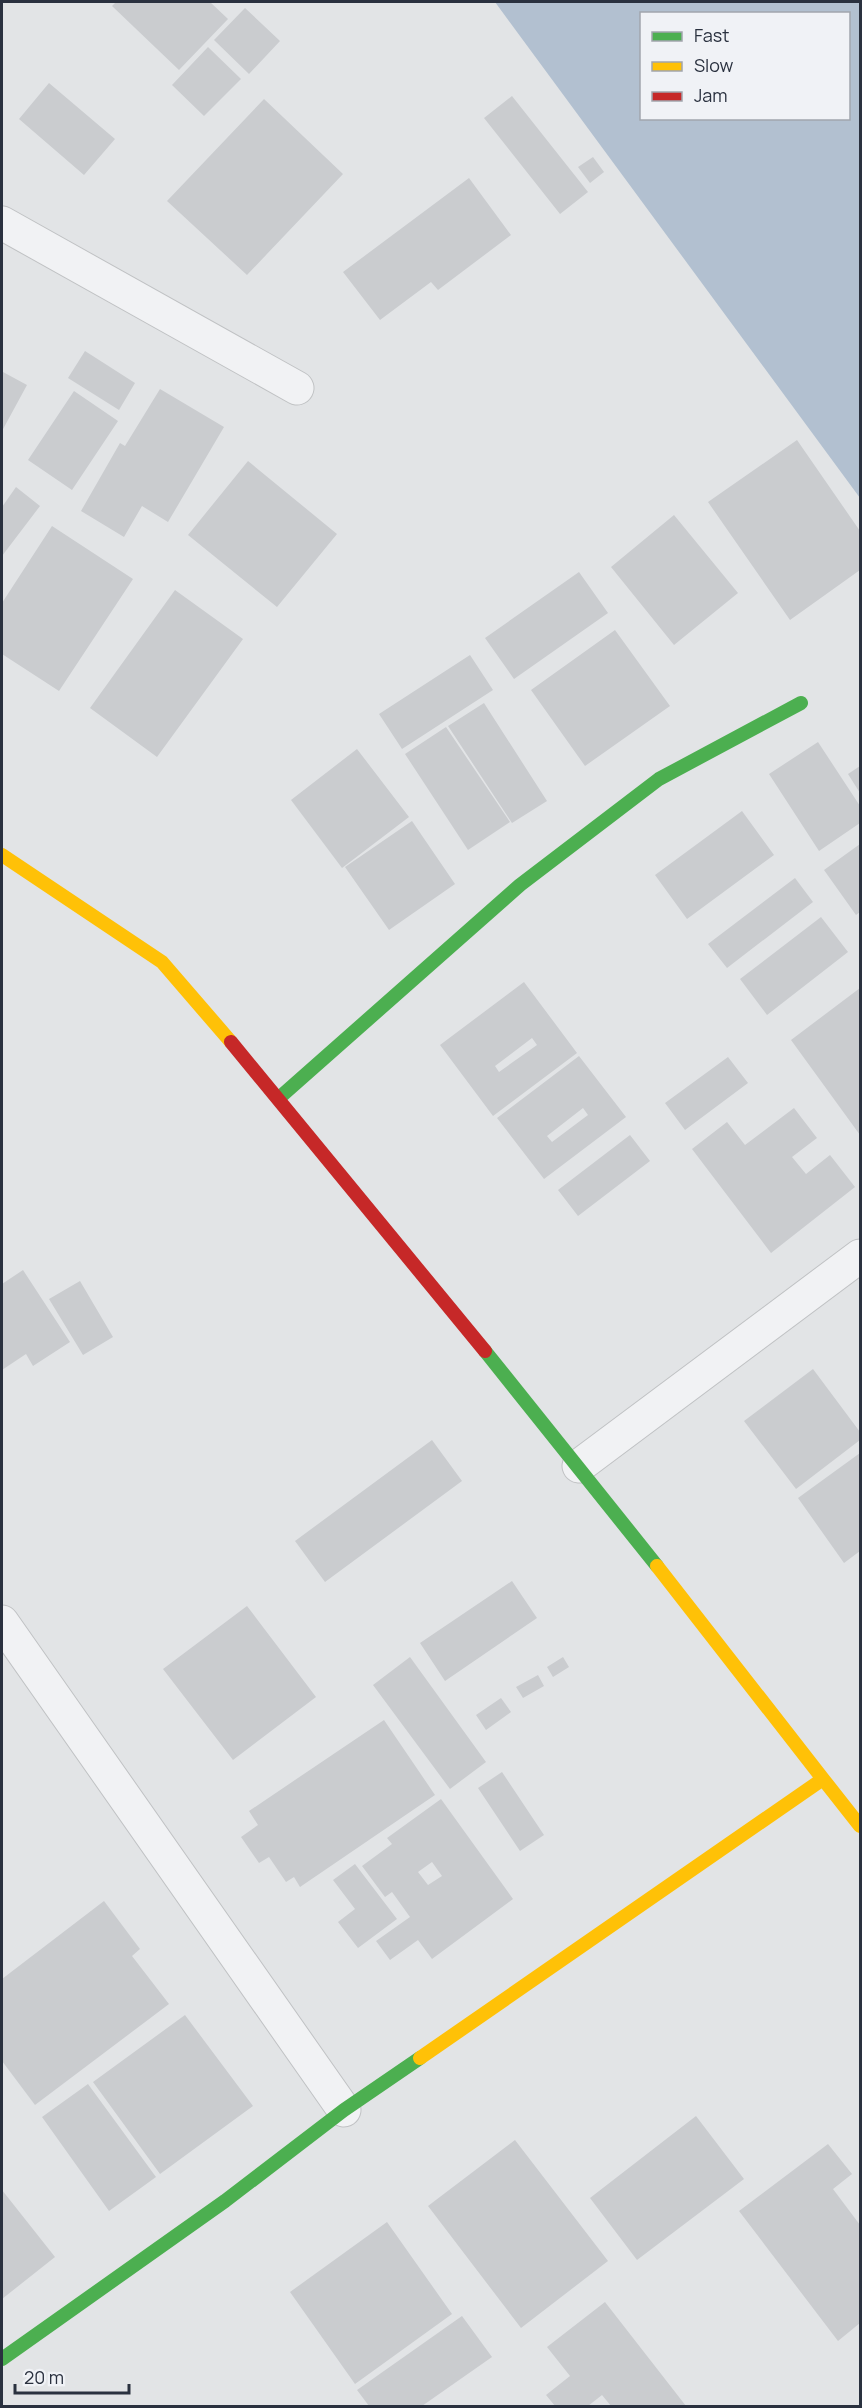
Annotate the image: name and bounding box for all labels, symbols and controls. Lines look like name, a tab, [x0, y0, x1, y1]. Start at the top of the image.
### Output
legend	[640, 12, 850, 120]
text: Fast	[694, 23, 729, 47]
text: Slow	[694, 53, 734, 77]
text: Jam	[694, 83, 728, 107]
scale bar	[15, 2357, 129, 2395]
text: 20 m	[24, 2365, 64, 2389]

